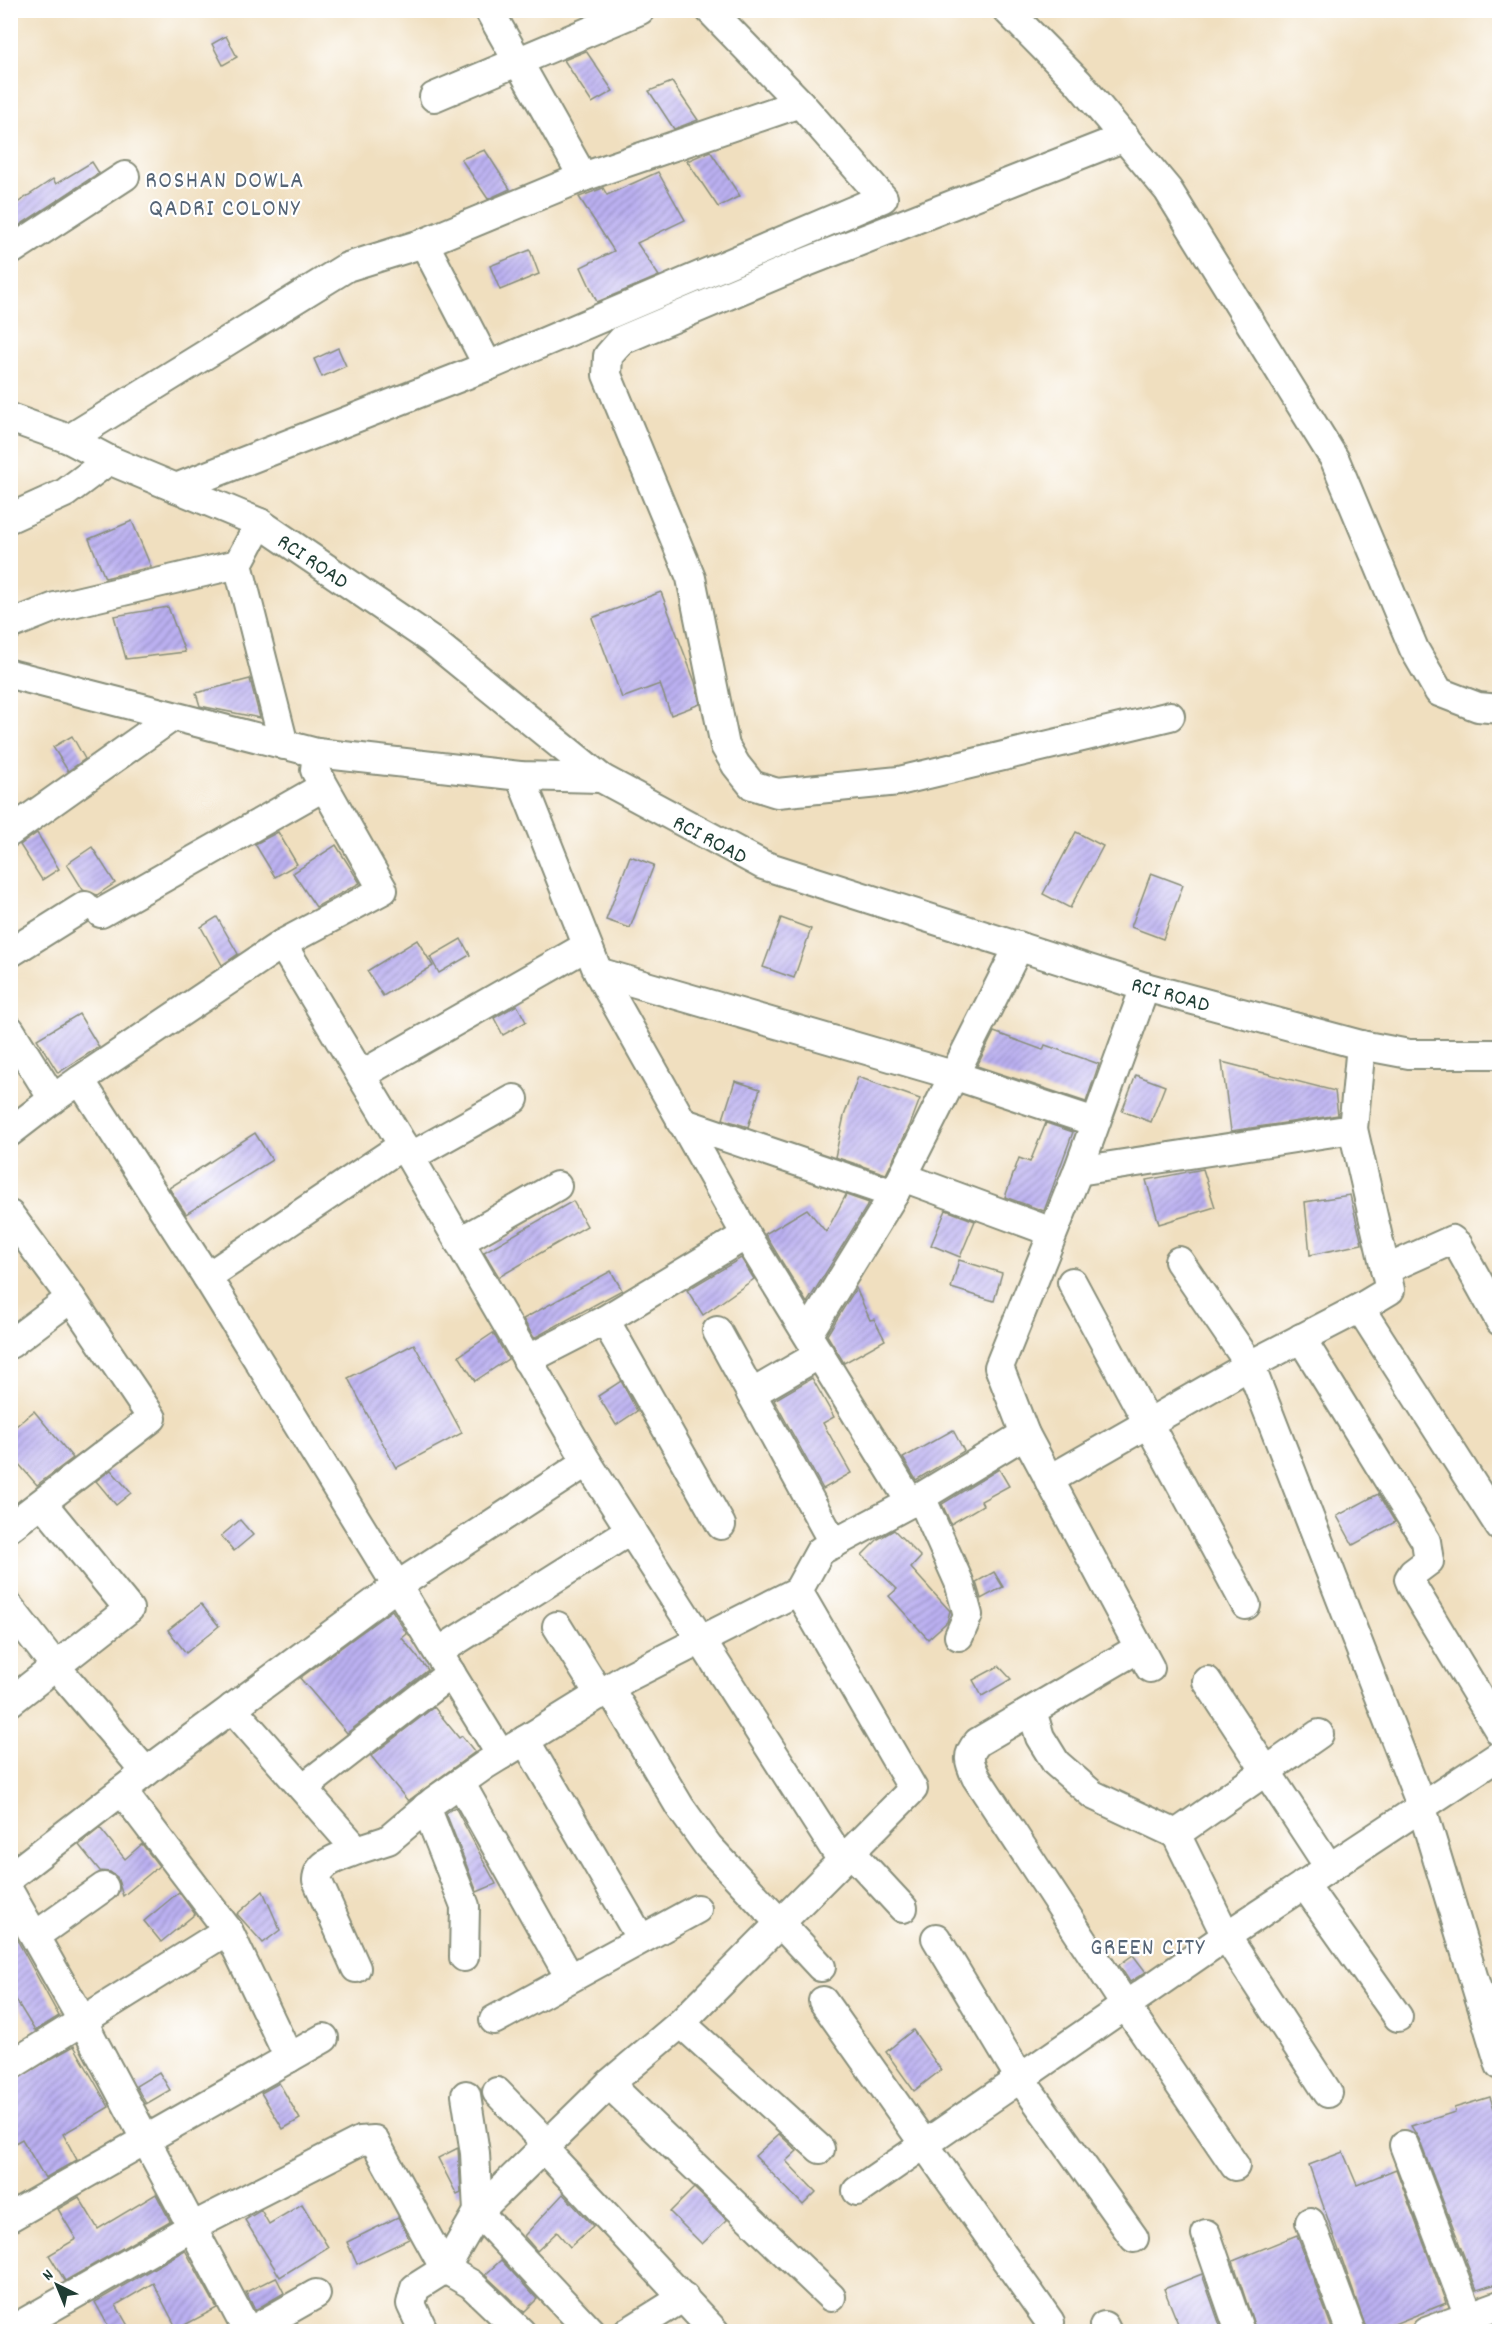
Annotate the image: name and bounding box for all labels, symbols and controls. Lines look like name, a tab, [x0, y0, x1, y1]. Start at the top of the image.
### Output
district label: ROSHAN DOWLA QADRI COLONY	[145, 165, 305, 227]
street label: RCI ROAD	[270, 528, 354, 598]
street label: RCI ROAD	[667, 809, 752, 874]
street label: RCI ROAD	[1127, 970, 1213, 1022]
district label: GREEN CITY	[1090, 1932, 1206, 1966]
north arrow	[27, 2255, 87, 2315]
text: N	[38, 2265, 59, 2287]

